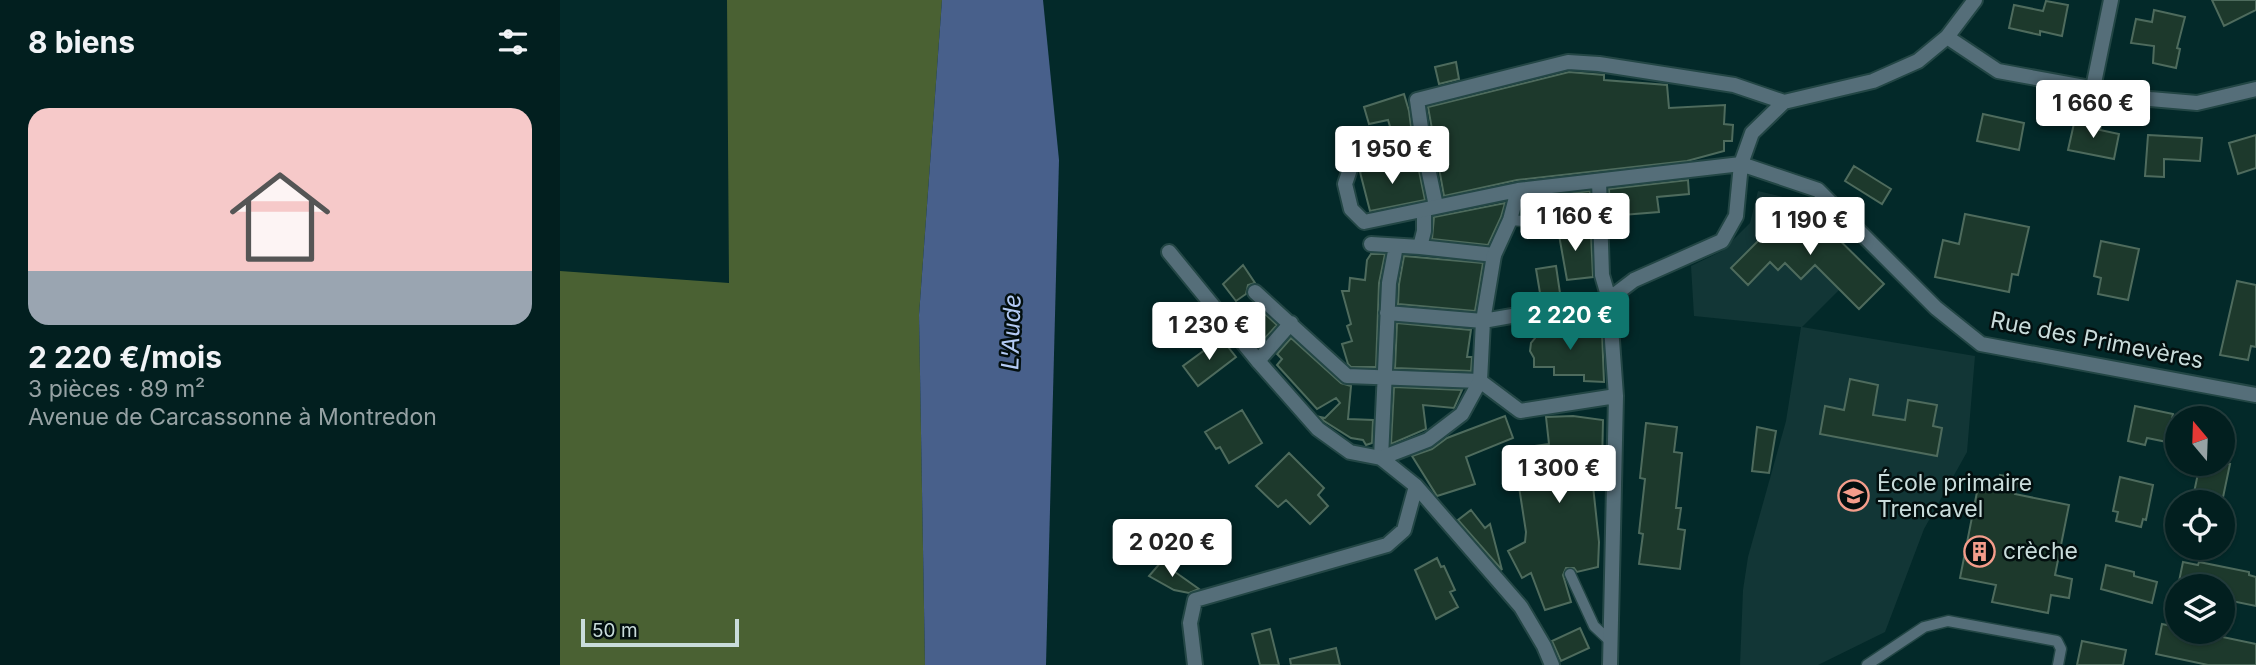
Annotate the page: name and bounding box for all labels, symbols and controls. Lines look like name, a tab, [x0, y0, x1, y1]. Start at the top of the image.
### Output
icon: filters	[494, 23, 532, 61]
text: 8 biens	[28, 24, 135, 60]
pin: 1 660 €	[2028, 80, 2158, 140]
text: 1 660 €	[2052, 89, 2134, 117]
pin: 1 950 €	[1327, 127, 1457, 186]
text: 1 950 €	[1351, 135, 1433, 163]
icon: home	[217, 154, 343, 280]
pin: 1 160 €	[1510, 194, 1640, 253]
pin: 1 190 €	[1745, 198, 1875, 257]
text: 1 160 €	[1537, 202, 1613, 230]
text: 1 190 €	[1772, 206, 1848, 234]
pin: 2 220 €	[1505, 292, 1635, 352]
water label: L'Aude	[995, 294, 1027, 370]
text: 2 220 €	[1527, 301, 1613, 329]
pin: 1 230 €	[1144, 302, 1274, 362]
street label: Rue des Primevères	[1988, 306, 2206, 374]
text: 1 230 €	[1168, 311, 1250, 339]
text: 2 220 €/mois	[28, 339, 222, 375]
text: 3 pièces · 89 m²	[28, 375, 205, 403]
text: Avenue de Carcassonne à Montredon	[28, 403, 437, 431]
north arrow	[2165, 406, 2235, 476]
map controls	[2165, 406, 2235, 644]
pin: 1 300 €	[1494, 446, 1624, 505]
text: 1 300 €	[1518, 454, 1600, 482]
place label: École primaire Trencavel	[1877, 469, 2032, 523]
school or university icon: École primaire Trencavel	[1837, 479, 1871, 513]
button: locate	[2165, 490, 2235, 560]
pin: 2 020 €	[1107, 520, 1237, 579]
text: 2 020 €	[1129, 528, 1215, 556]
building icon: crèche	[1963, 534, 1997, 568]
place label: crèche	[2003, 537, 2078, 565]
button: layers	[2165, 574, 2235, 644]
scale bar	[581, 616, 738, 648]
text: 50 m	[592, 619, 638, 642]

